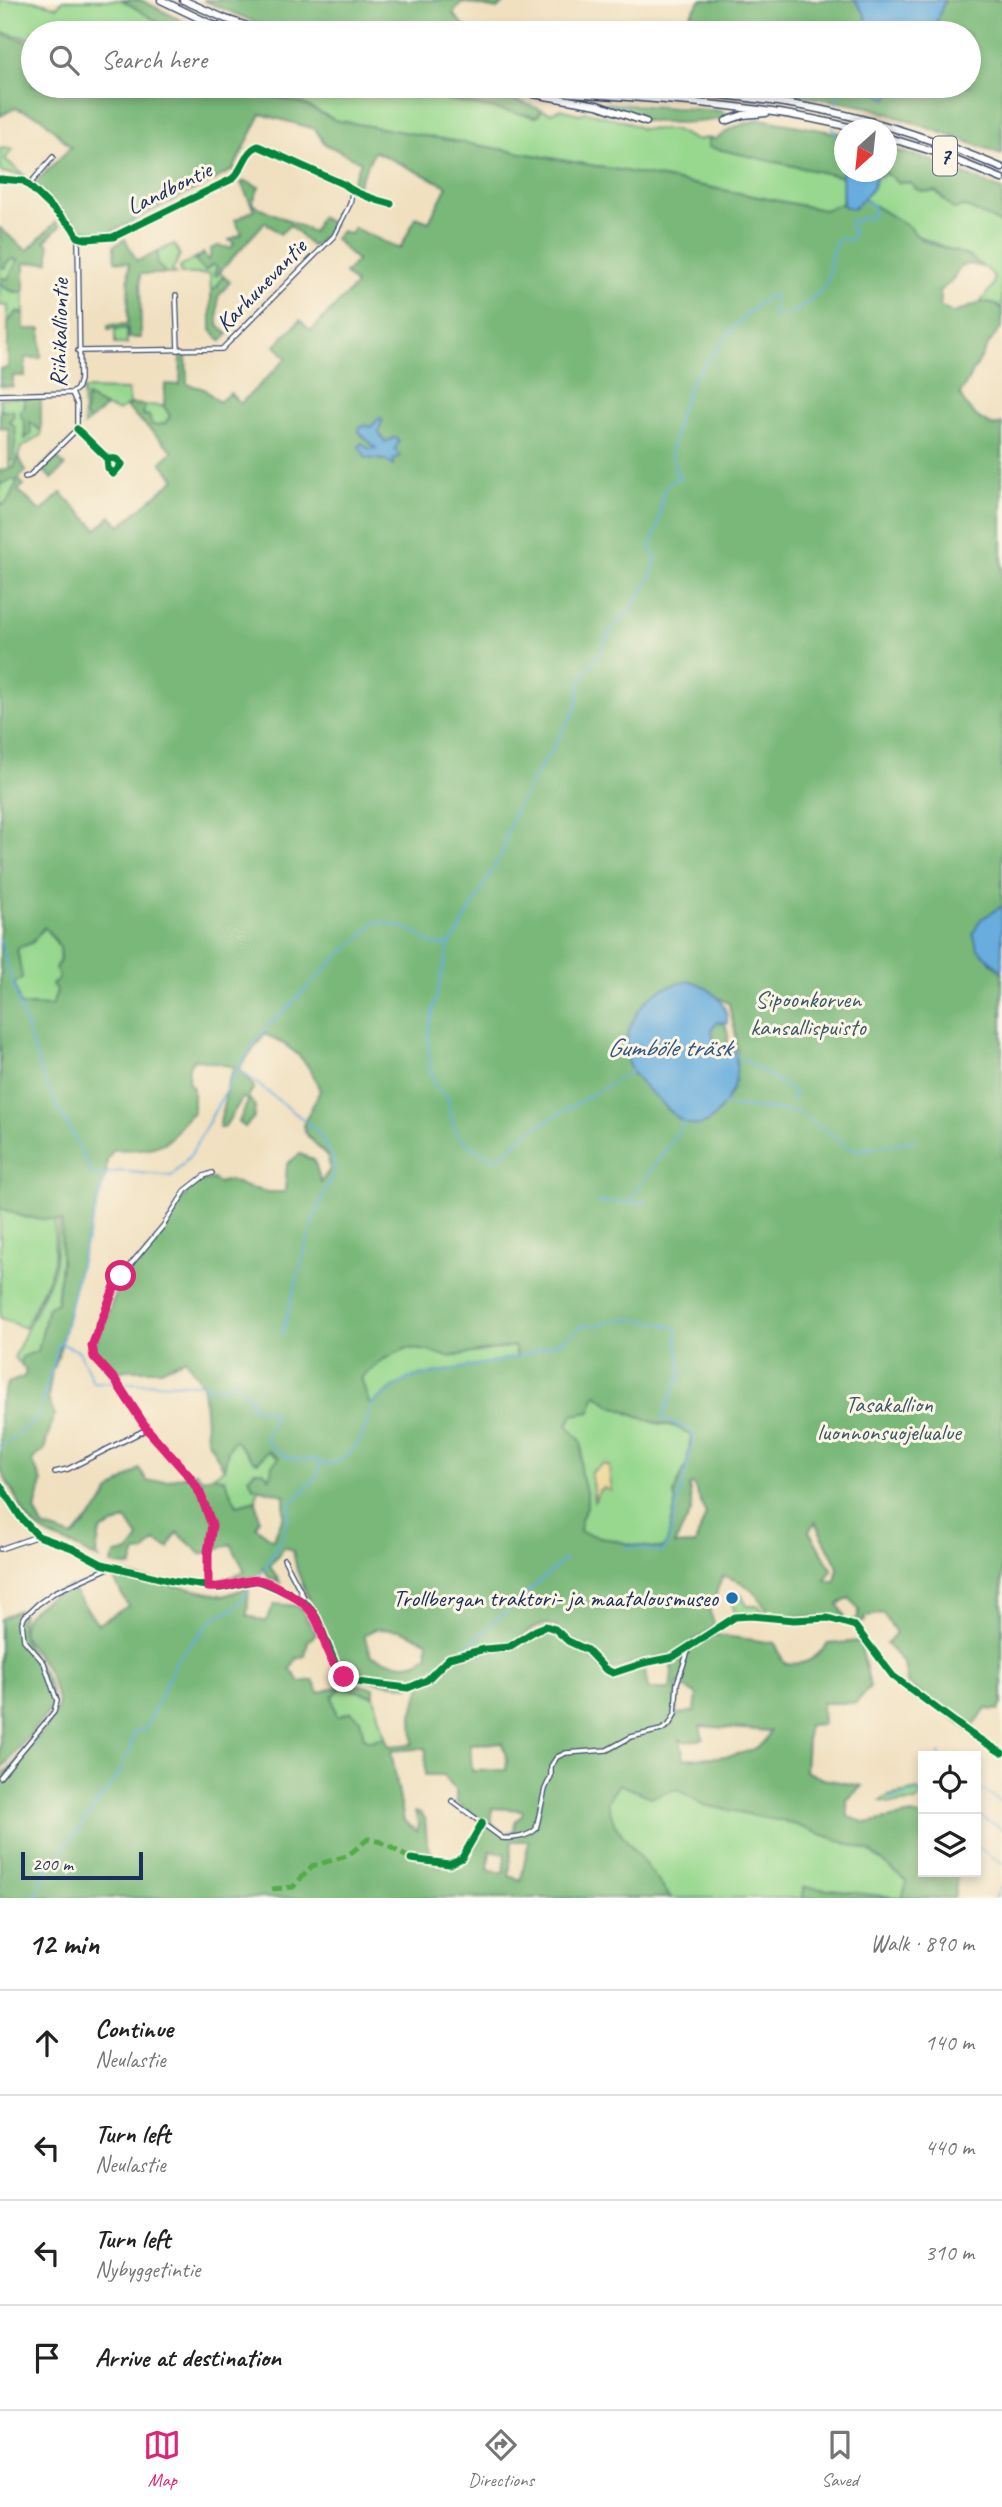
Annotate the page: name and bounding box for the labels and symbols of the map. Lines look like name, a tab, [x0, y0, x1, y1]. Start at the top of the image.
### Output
north arrow	[834, 119, 897, 182]
road number: 7	[933, 136, 957, 176]
street label: Landbontie	[122, 154, 218, 221]
street label: Karhunevantie	[209, 231, 314, 338]
street label: Riihikalliontie	[43, 276, 75, 388]
park label: Sipoonkorven kansallispuisto	[750, 984, 867, 1042]
water label: Gumböle träsk	[607, 1031, 736, 1064]
route start	[105, 1260, 136, 1291]
park label: Tasakallion luonnonsuojelualue	[817, 1389, 963, 1447]
place label: Trollbergan traktori- ja maatalousmuseo	[393, 1583, 720, 1613]
marker: Trollbergan traktori- ja maatalousmuseo	[724, 1590, 740, 1606]
route end	[328, 1661, 359, 1692]
scale bar	[21, 1849, 144, 1881]

